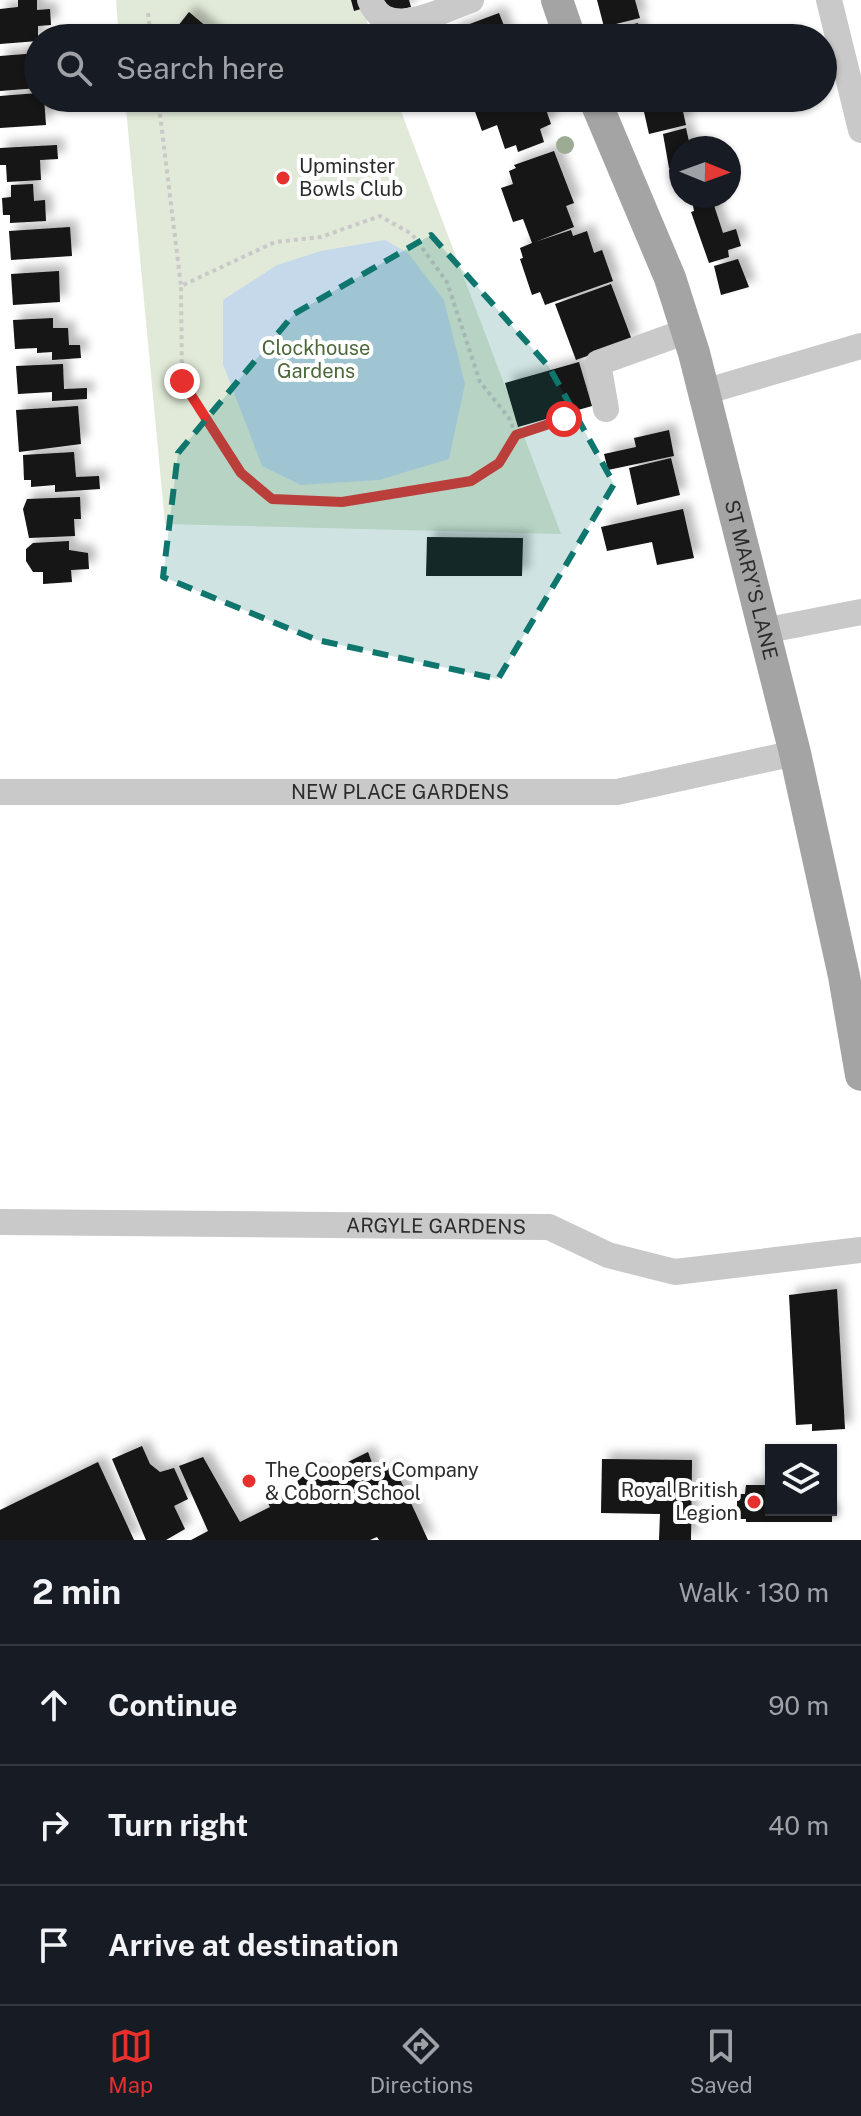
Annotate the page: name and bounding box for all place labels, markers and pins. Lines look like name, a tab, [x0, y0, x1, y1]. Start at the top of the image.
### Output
place label: Upminster Bowls Club	[299, 154, 403, 201]
marker: Upminster Bowls Club	[274, 169, 292, 187]
place label: The Coopers' Company & Coborn School	[265, 1458, 479, 1505]
marker: The Coopers' Company & Coborn School	[240, 1472, 258, 1490]
place label: Royal British Legion	[621, 1478, 738, 1525]
marker: Royal British Legion	[745, 1493, 763, 1511]

